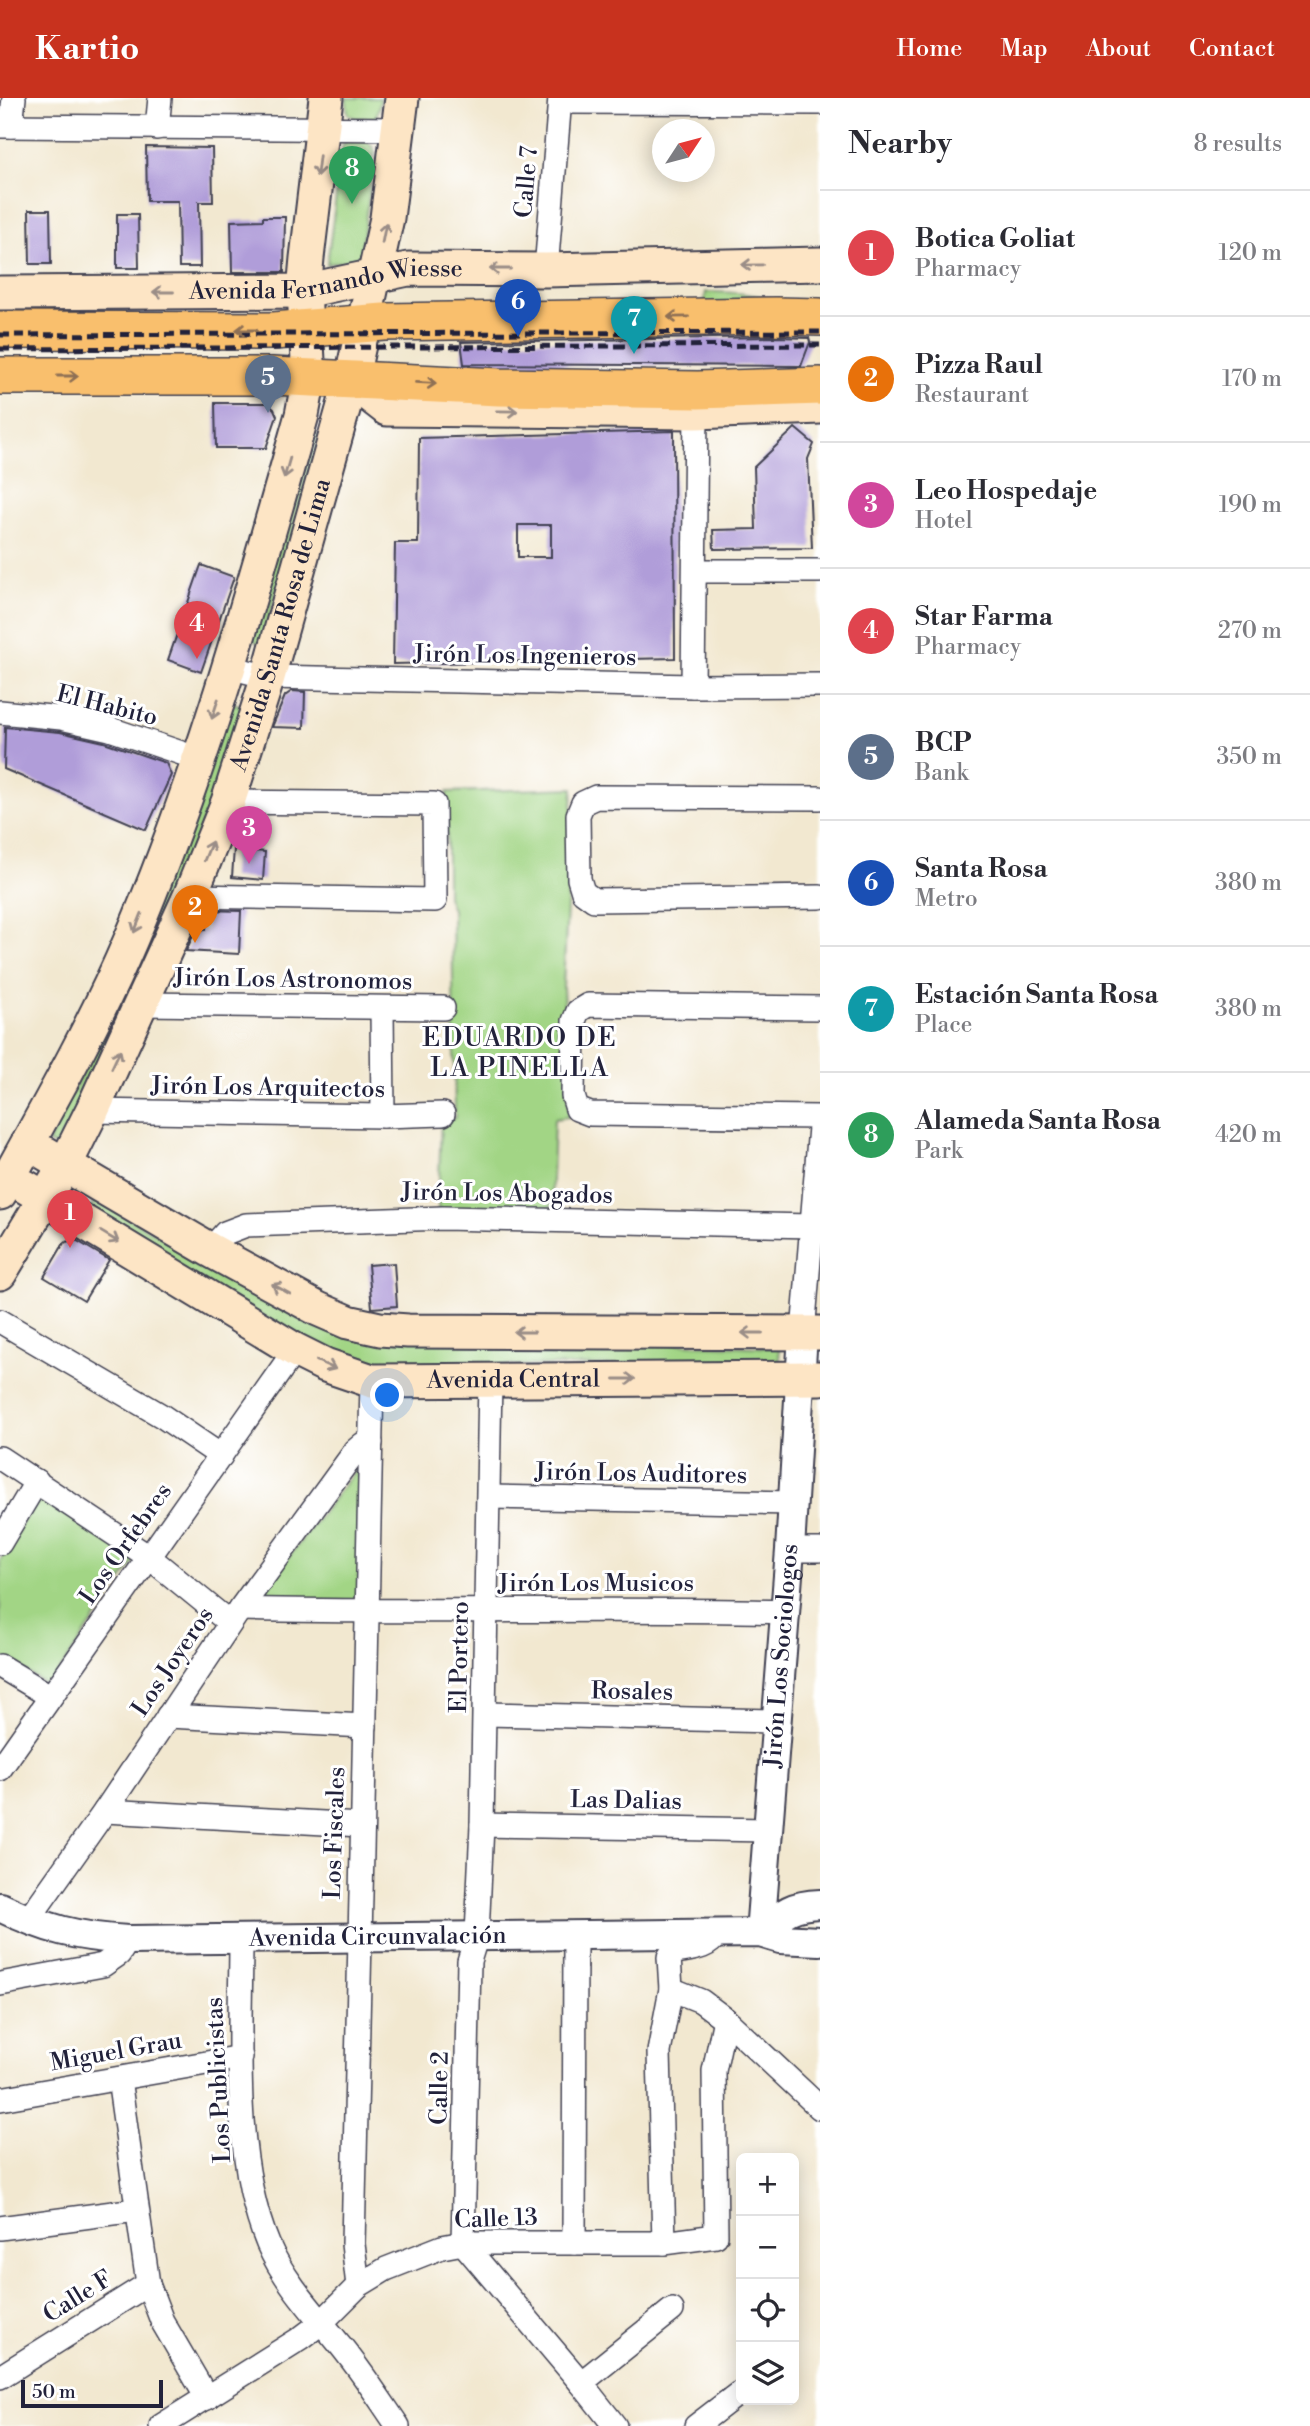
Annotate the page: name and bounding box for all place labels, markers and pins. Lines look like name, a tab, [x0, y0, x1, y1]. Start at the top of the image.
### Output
pin: 8	[329, 146, 375, 204]
pin: 6	[495, 279, 541, 337]
pin: 7	[611, 296, 657, 354]
pin: 5	[245, 355, 291, 413]
pin: 4	[174, 601, 220, 659]
pin: 3	[226, 806, 272, 864]
pin: 2	[172, 885, 218, 943]
pin: 1	[47, 1190, 93, 1248]

